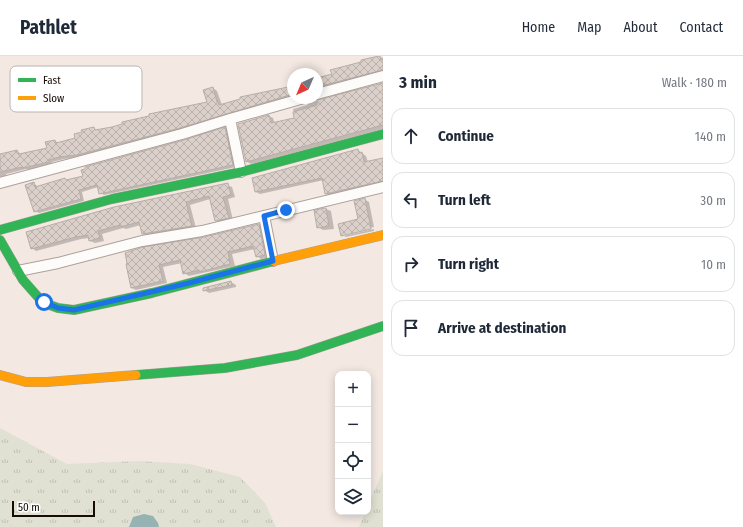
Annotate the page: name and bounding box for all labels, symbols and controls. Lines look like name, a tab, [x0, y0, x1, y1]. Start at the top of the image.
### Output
text: Pathlet	[20, 16, 77, 39]
text: Home	[522, 19, 555, 36]
text: Map	[577, 19, 601, 36]
text: About	[623, 19, 658, 36]
text: Contact	[680, 19, 723, 36]
legend	[10, 66, 142, 112]
north arrow	[287, 68, 323, 104]
text: 3 min	[399, 72, 437, 93]
text: Fast	[43, 74, 61, 87]
text: Walk · 180 m	[662, 75, 727, 90]
text: Slow	[43, 92, 64, 105]
icon: ahead	[400, 125, 422, 147]
text: Continue	[438, 127, 494, 145]
text: 140 m	[695, 129, 726, 144]
icon: left	[400, 189, 422, 211]
text: Turn left	[438, 191, 491, 209]
text: 30 m	[700, 193, 726, 208]
route end	[277, 201, 295, 219]
icon: right	[400, 253, 422, 275]
text: Turn right	[438, 255, 499, 273]
text: 10 m	[701, 257, 726, 272]
route start	[35, 293, 53, 311]
icon: arrive	[400, 317, 422, 339]
text: Arrive at destination	[438, 319, 566, 337]
map controls	[335, 371, 371, 515]
button: +	[335, 371, 371, 407]
button: −	[335, 407, 371, 443]
button: locate	[335, 443, 371, 479]
button: layers	[335, 479, 371, 515]
scale bar	[12, 499, 95, 518]
text: 50 m	[18, 501, 40, 514]

